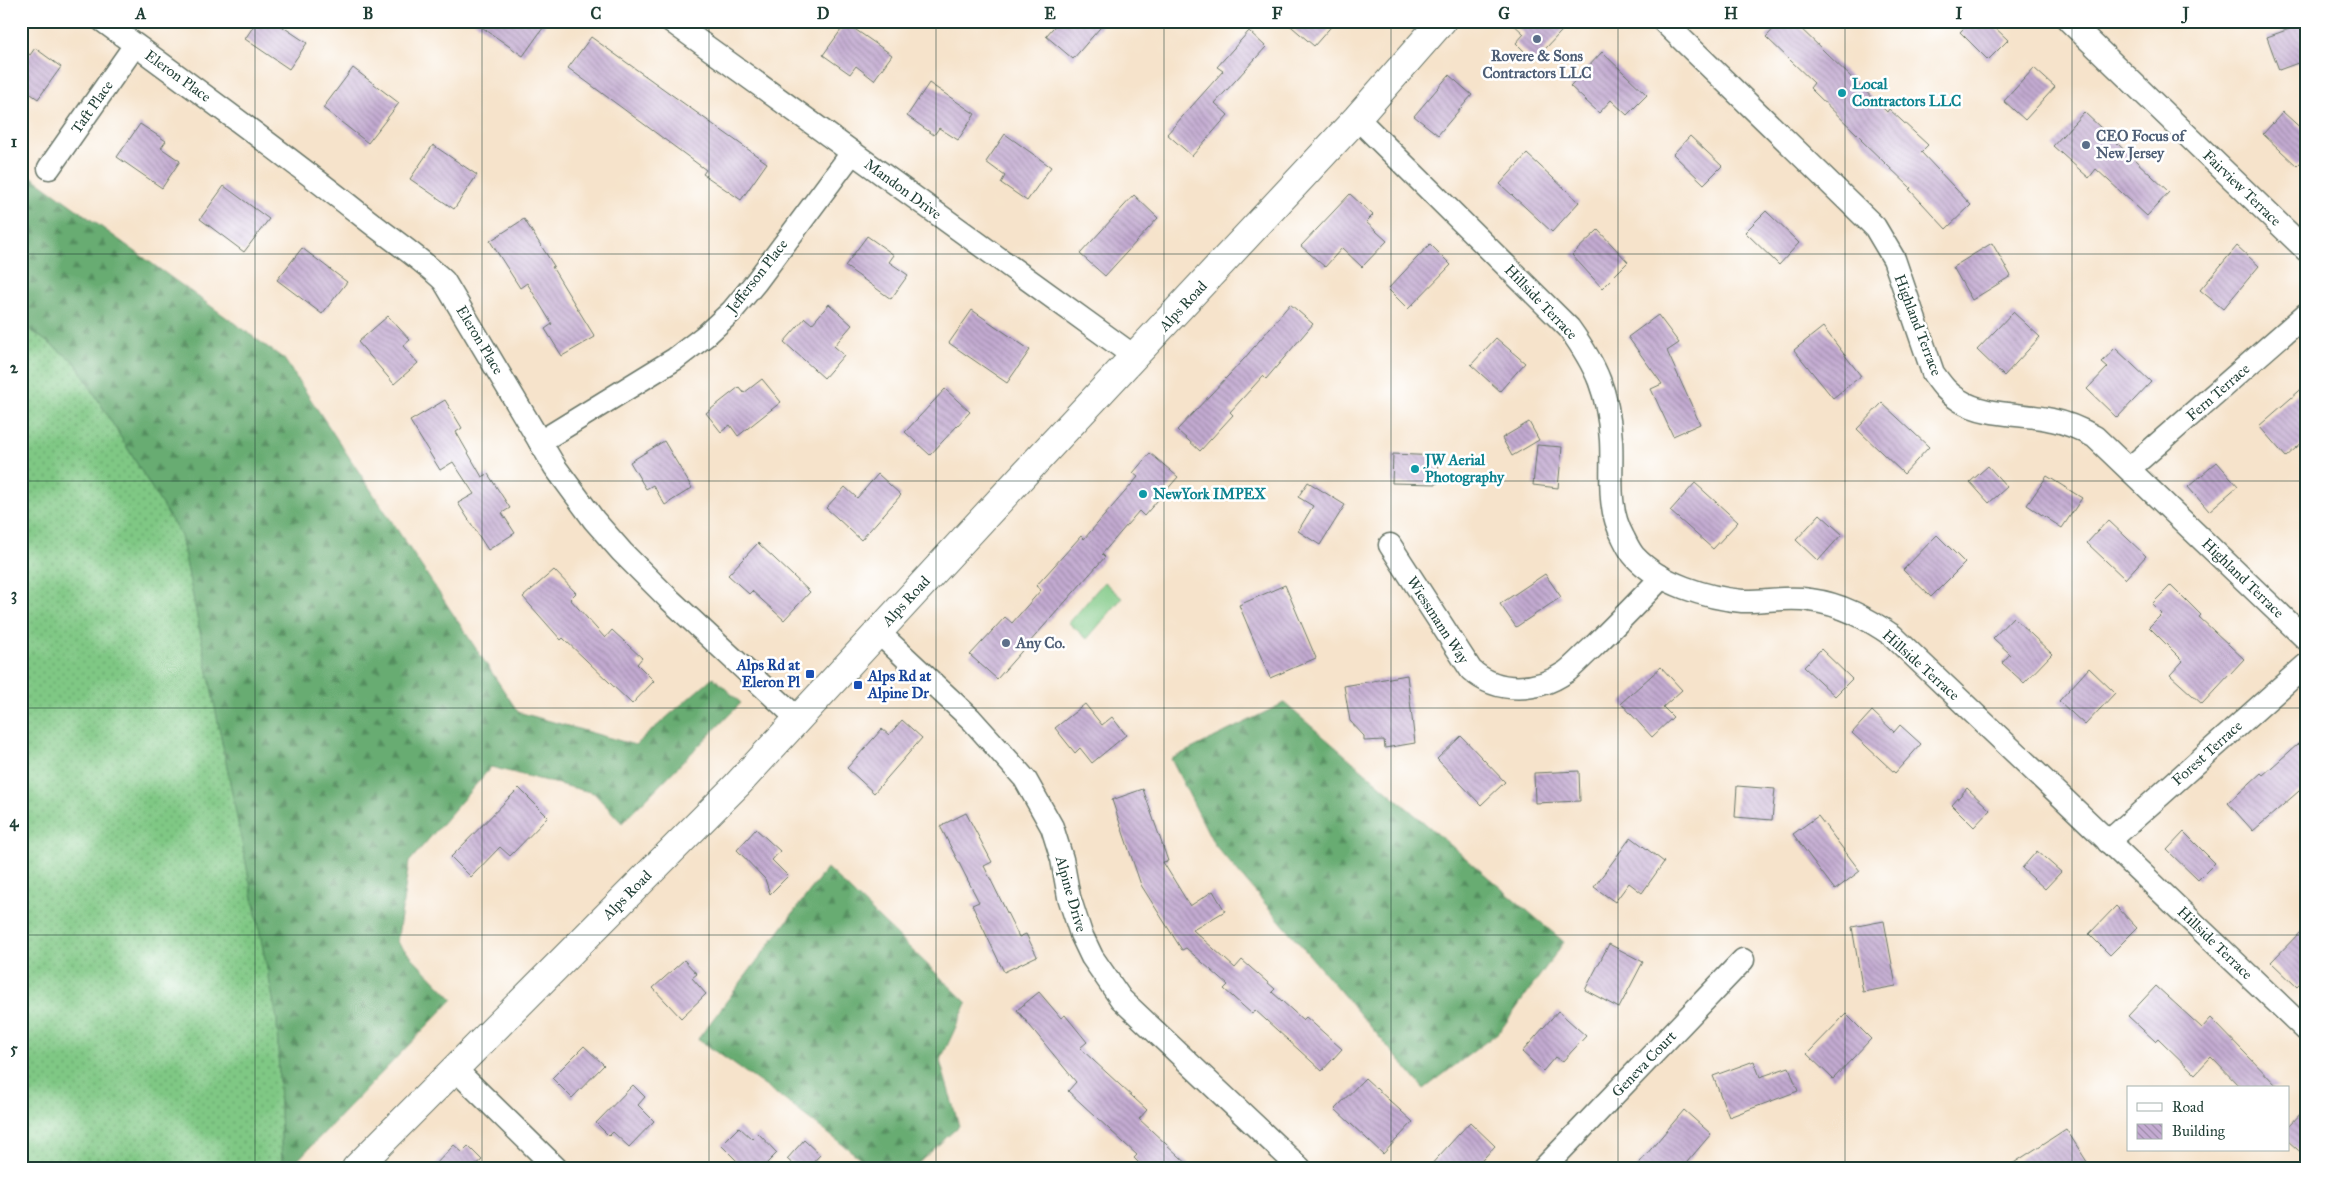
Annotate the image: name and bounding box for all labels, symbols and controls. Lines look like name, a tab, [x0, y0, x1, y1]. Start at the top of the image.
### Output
text: A	[135, 4, 147, 23]
text: B	[363, 4, 373, 23]
text: C	[591, 4, 602, 23]
text: D	[817, 4, 830, 23]
text: E	[1044, 4, 1056, 23]
text: F	[1272, 4, 1283, 23]
text: G	[1498, 4, 1510, 23]
text: H	[1724, 4, 1738, 23]
text: I	[1956, 4, 1963, 23]
text: J	[2181, 4, 2190, 24]
marker: Rovere & Sons Contractors LLC	[1531, 33, 1543, 45]
street label: Eleron Place	[142, 46, 214, 106]
place label: Rovere & Sons Contractors LLC	[1482, 47, 1592, 82]
place label: Local Contractors LLC	[1852, 75, 1961, 110]
street label: Taft Place	[67, 77, 117, 137]
marker: Local Contractors LLC	[1836, 87, 1848, 99]
place label: CEO Focus of New Jersey	[2096, 127, 2187, 163]
text: 1	[11, 132, 18, 151]
marker: CEO Focus of New Jersey	[2080, 139, 2092, 151]
street label: Fairview Terrace	[2199, 146, 2285, 230]
street label: Mandon Drive	[861, 155, 945, 223]
street label: Jefferson Place	[721, 235, 792, 319]
street label: Hillside Terrace	[1501, 261, 1581, 343]
street label: Highland Terrace	[1890, 272, 1946, 378]
street label: Alps Road	[1154, 277, 1211, 336]
street label: Eleron Place	[452, 302, 508, 378]
text: 2	[10, 358, 19, 377]
street label: Fern Terrace	[2183, 360, 2253, 424]
place label: JW Aerial Photography	[1423, 451, 1505, 487]
marker: JW Aerial Photography	[1409, 463, 1421, 475]
place label: NewYork IMPEX	[1153, 485, 1266, 503]
marker: NewYork IMPEX	[1137, 488, 1149, 500]
street label: Highland Terrace	[2198, 534, 2288, 622]
street label: Alps Road	[877, 572, 934, 631]
street label: Wiessmann Way	[1403, 573, 1473, 668]
text: 3	[11, 585, 17, 605]
street label: Hillside Terrace	[1879, 626, 1963, 704]
place label: Any Co.	[1015, 634, 1065, 653]
marker: Any Co.	[1000, 637, 1012, 649]
place label: Alps Rd at Eleron Pl	[736, 656, 801, 691]
place label: Alps Rd at Alpine Dr	[867, 667, 932, 703]
marker: Alps Rd at Eleron Pl	[804, 668, 816, 680]
marker: Alps Rd at Alpine Dr	[852, 679, 864, 691]
street label: Forest Terrace	[2168, 717, 2246, 789]
text: 4	[10, 812, 20, 832]
street label: Alpine Drive	[1051, 853, 1090, 934]
street label: Alps Road	[598, 866, 656, 924]
street label: Hillside Terrace	[2174, 903, 2256, 983]
street label: Geneva Court	[1608, 1027, 1680, 1101]
text: 5	[10, 1039, 18, 1058]
legend	[2127, 1086, 2290, 1152]
text: Road	[2172, 1098, 2204, 1116]
text: Building	[2172, 1122, 2226, 1140]

